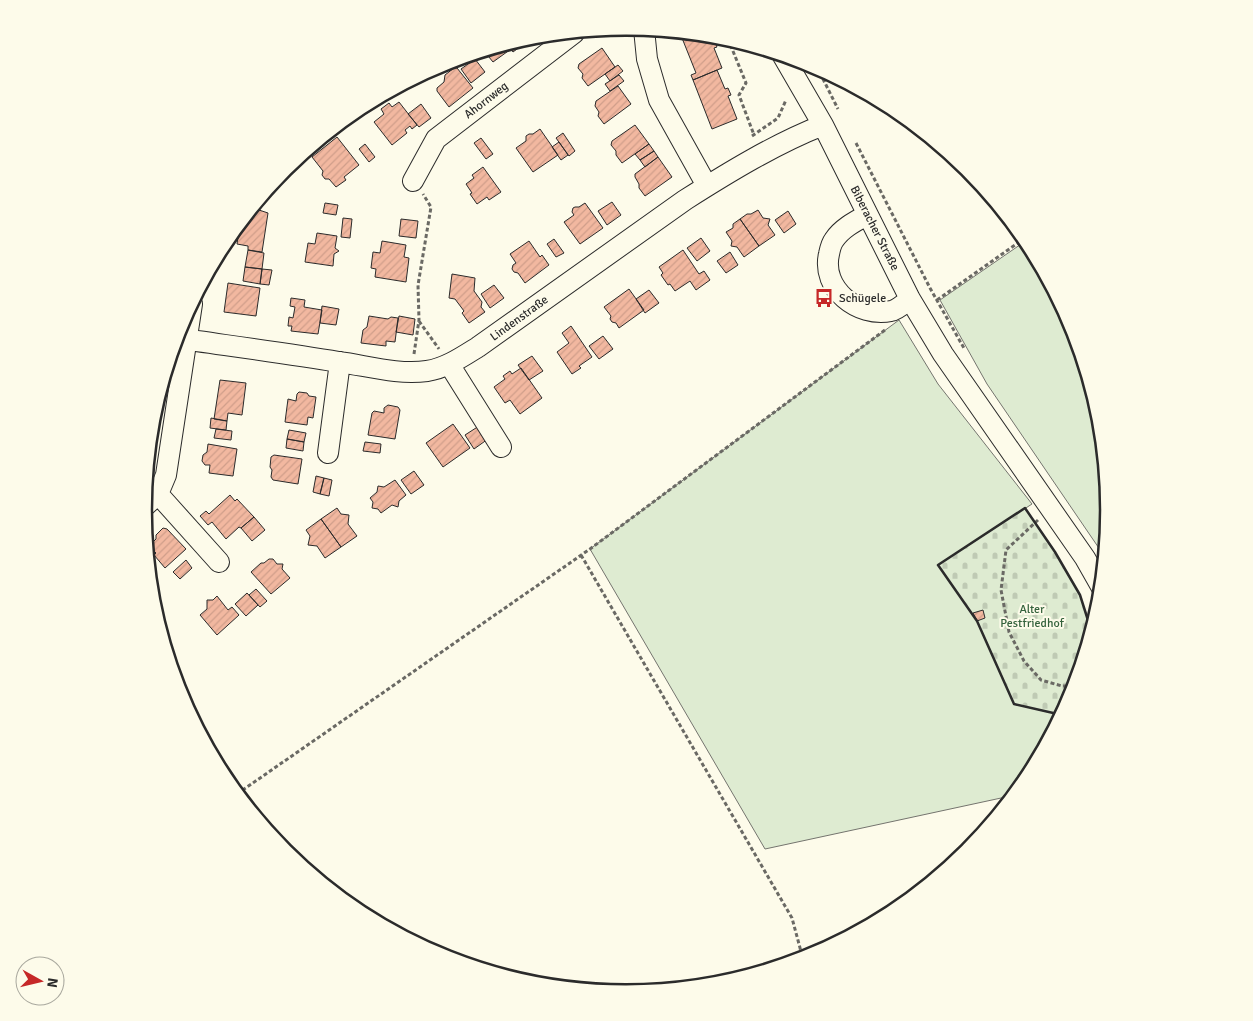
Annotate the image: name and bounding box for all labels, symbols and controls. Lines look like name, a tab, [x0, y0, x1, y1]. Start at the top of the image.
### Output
street label: Ahornweg	[461, 79, 511, 122]
street label: Biberacher Straße	[847, 183, 902, 273]
bus stop icon: Schügele	[813, 287, 835, 309]
place label: Schügele	[839, 291, 886, 306]
street label: Lindenstraße	[487, 292, 551, 345]
park label: Alter Pestfriedhof	[1000, 602, 1065, 631]
north arrow	[15, 956, 65, 1006]
text: N	[43, 977, 61, 989]

